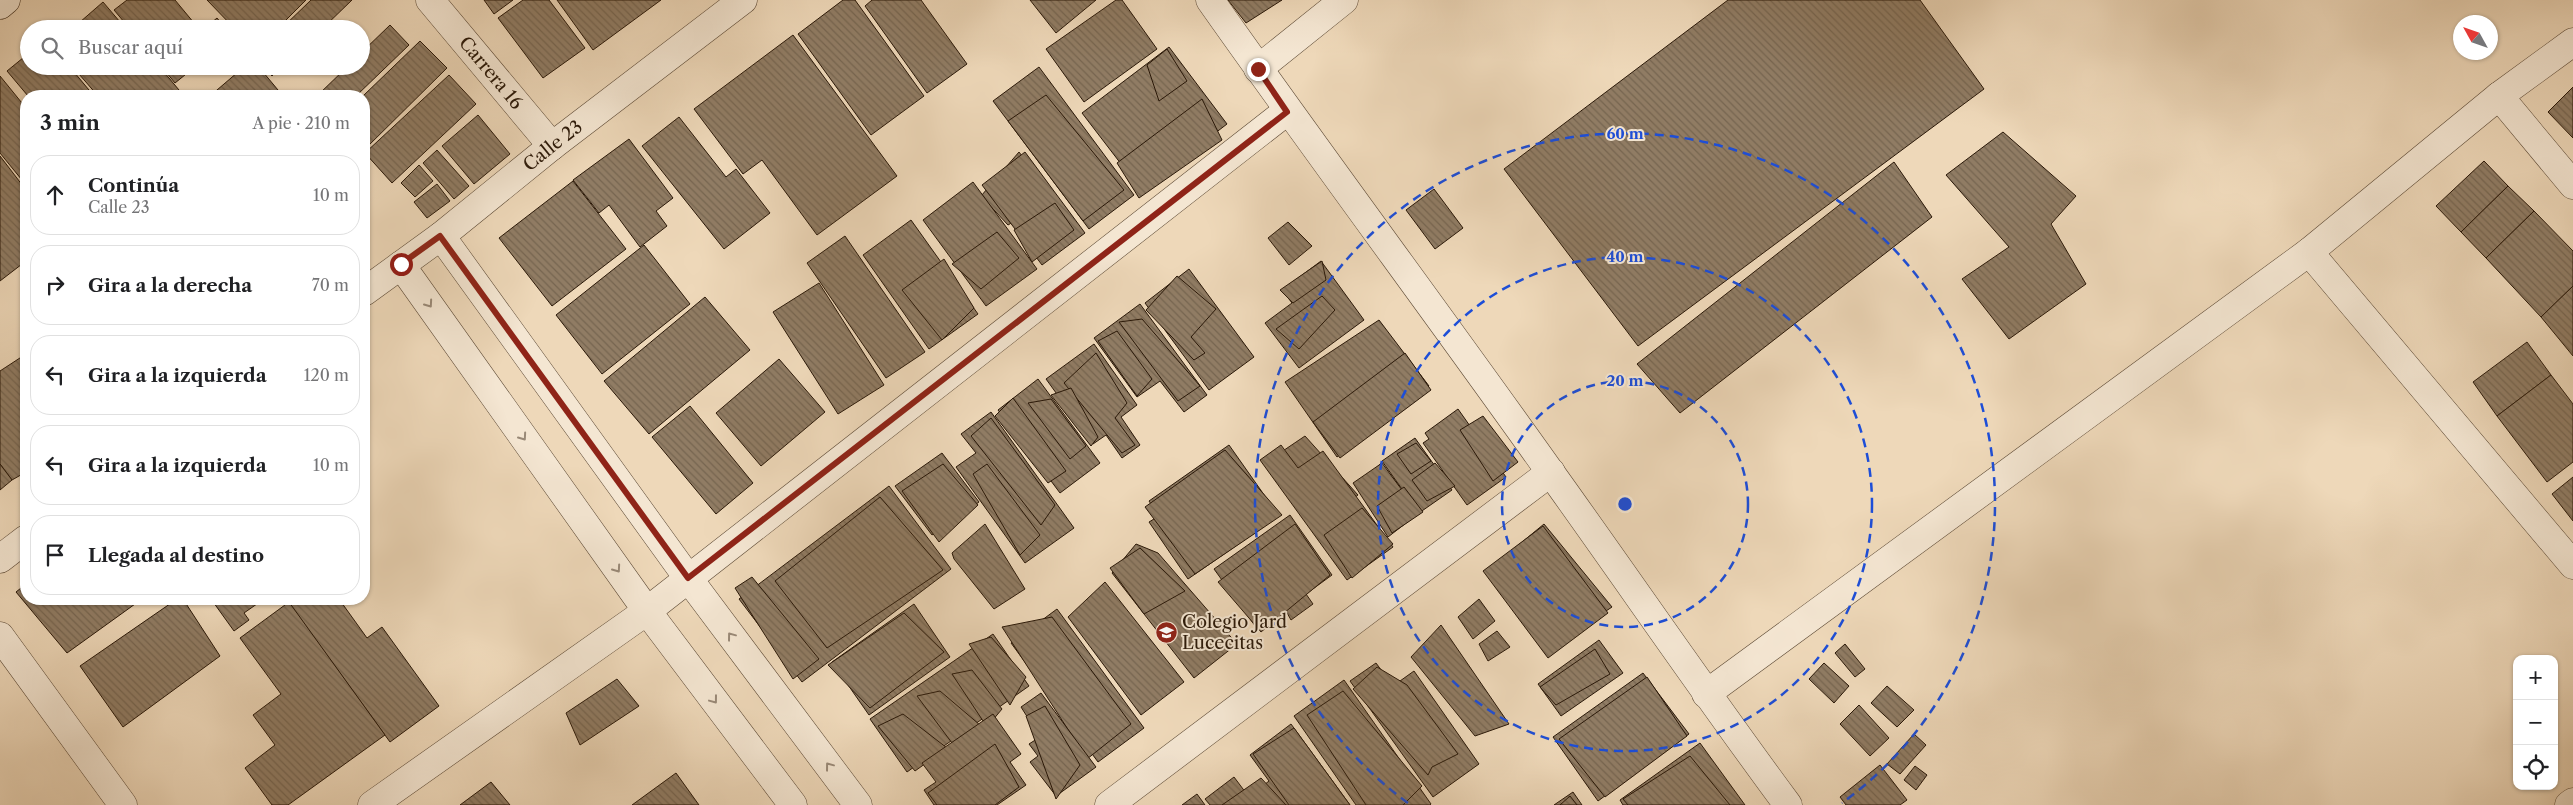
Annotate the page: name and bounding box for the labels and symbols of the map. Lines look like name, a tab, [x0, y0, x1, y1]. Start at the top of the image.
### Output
north arrow	[2453, 15, 2498, 60]
street label: Carrera 16	[454, 32, 528, 114]
route end	[1247, 58, 1270, 81]
street label: Calle 23	[519, 116, 587, 176]
text: 60 m	[1606, 124, 1644, 143]
text: 40 m	[1606, 247, 1644, 266]
route start	[390, 253, 413, 276]
one-way arrow	[423, 298, 432, 308]
text: 20 m	[1606, 371, 1644, 390]
one-way arrow	[517, 431, 526, 441]
centre of rings	[1616, 495, 1634, 513]
one-way arrow	[611, 563, 620, 573]
place label: Colegio Jard Lucecitas	[1182, 611, 1287, 654]
school or university icon: Colegio Jard Lucecitas	[1154, 620, 1178, 644]
one-way arrow	[729, 633, 737, 642]
one-way arrow	[708, 694, 717, 704]
one-way arrow	[826, 763, 834, 772]

